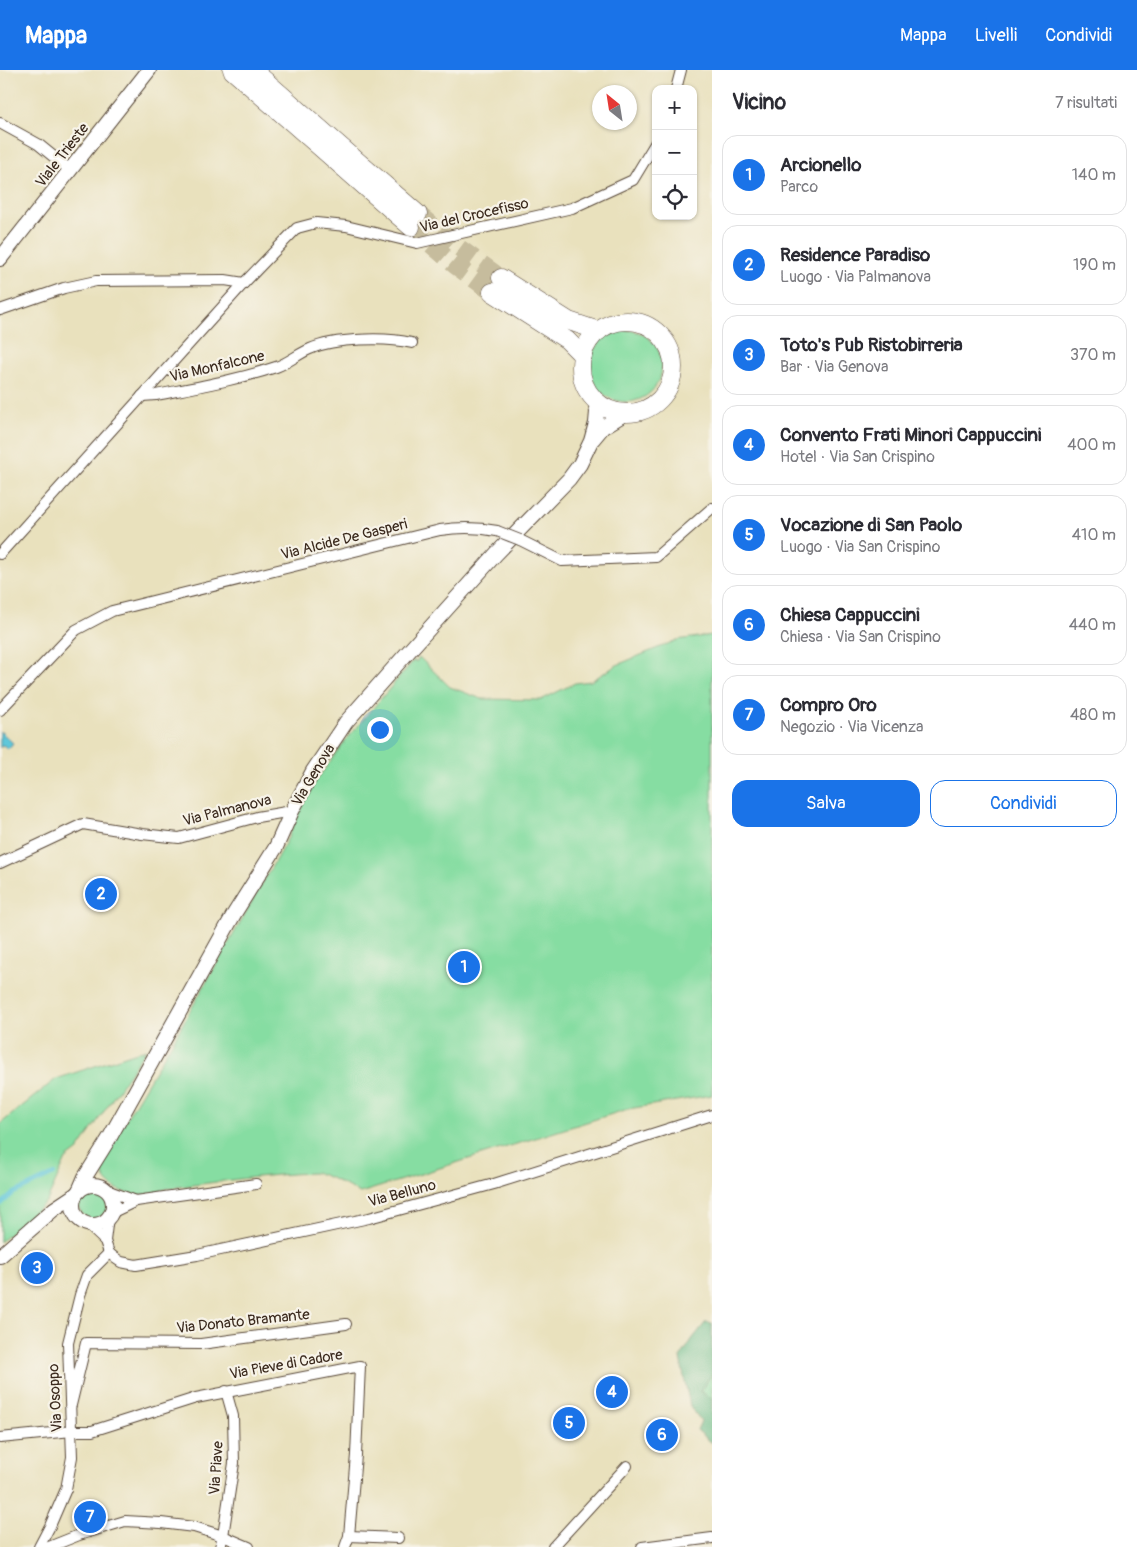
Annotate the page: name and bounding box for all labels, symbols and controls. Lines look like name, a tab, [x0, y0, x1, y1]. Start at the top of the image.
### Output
text: Mappa	[25, 21, 87, 50]
text: Mappa	[900, 24, 947, 47]
text: Livelli	[975, 24, 1017, 47]
text: Condividi	[1045, 24, 1112, 47]
north arrow	[592, 85, 637, 130]
map controls	[652, 85, 697, 220]
button: +	[652, 85, 697, 130]
text: Vicino	[732, 89, 786, 116]
text: 7 risultati	[1055, 93, 1117, 113]
street label: Viale Trieste	[31, 119, 94, 191]
button: −	[652, 130, 697, 175]
text: Arcionello	[780, 153, 862, 177]
text: 1	[746, 165, 752, 185]
text: 140 m	[1072, 165, 1116, 185]
button: locate	[652, 175, 697, 220]
text: Parco	[780, 177, 818, 197]
street label: Via del Crocefisso	[418, 194, 530, 237]
text: Residence Paradiso	[780, 243, 930, 267]
text: 2	[745, 255, 753, 275]
text: 190 m	[1073, 255, 1116, 275]
text: Luogo · Via Palmanova	[780, 267, 931, 287]
text: Toto's Pub Ristobirreria	[780, 333, 963, 357]
text: 3	[745, 345, 753, 365]
text: 370 m	[1070, 345, 1116, 365]
street label: Via Monfalcone	[168, 346, 267, 387]
text: Bar · Via Genova	[780, 357, 888, 377]
text: Convento Frati Minori Cappuccini	[780, 423, 1041, 447]
text: 4	[744, 435, 754, 455]
text: 400 m	[1067, 435, 1116, 455]
text: Hotel · Via San Crispino	[780, 447, 935, 467]
text: Vocazione di San Paolo	[780, 513, 962, 537]
street label: Via Alcide De Gasperi	[279, 514, 410, 564]
text: 5	[745, 525, 753, 545]
text: 410 m	[1072, 525, 1116, 545]
text: Luogo · Via San Crispino	[780, 537, 940, 557]
text: Chiesa Cappuccini	[780, 603, 920, 627]
text: 6	[744, 615, 754, 635]
text: 440 m	[1069, 615, 1116, 635]
text: Chiesa · Via San Crispino	[780, 627, 941, 647]
text: Compro Oro	[780, 693, 877, 717]
text: 7	[745, 705, 753, 725]
text: 480 m	[1070, 705, 1116, 725]
your location	[367, 717, 393, 743]
text: Negozio · Via Vicenza	[780, 717, 924, 737]
street label: Via Genova	[287, 741, 339, 810]
button: Salva	[732, 780, 920, 827]
button: Condividi	[930, 780, 1117, 827]
street label: Via Palmanova	[181, 790, 273, 831]
pin: 2	[85, 875, 117, 913]
pin: 1	[448, 948, 480, 986]
street label: Via Belluno	[366, 1175, 438, 1212]
pin: 3	[21, 1249, 53, 1287]
street label: Via Donato Bramante	[175, 1305, 311, 1338]
street label: Via Pieve di Cadore	[228, 1345, 345, 1384]
street label: Via Osoppo	[44, 1363, 67, 1433]
pin: 4	[596, 1373, 628, 1411]
pin: 5	[553, 1404, 585, 1442]
pin: 6	[646, 1416, 678, 1454]
street label: Via Piave	[205, 1440, 228, 1496]
pin: 7	[74, 1498, 106, 1536]

